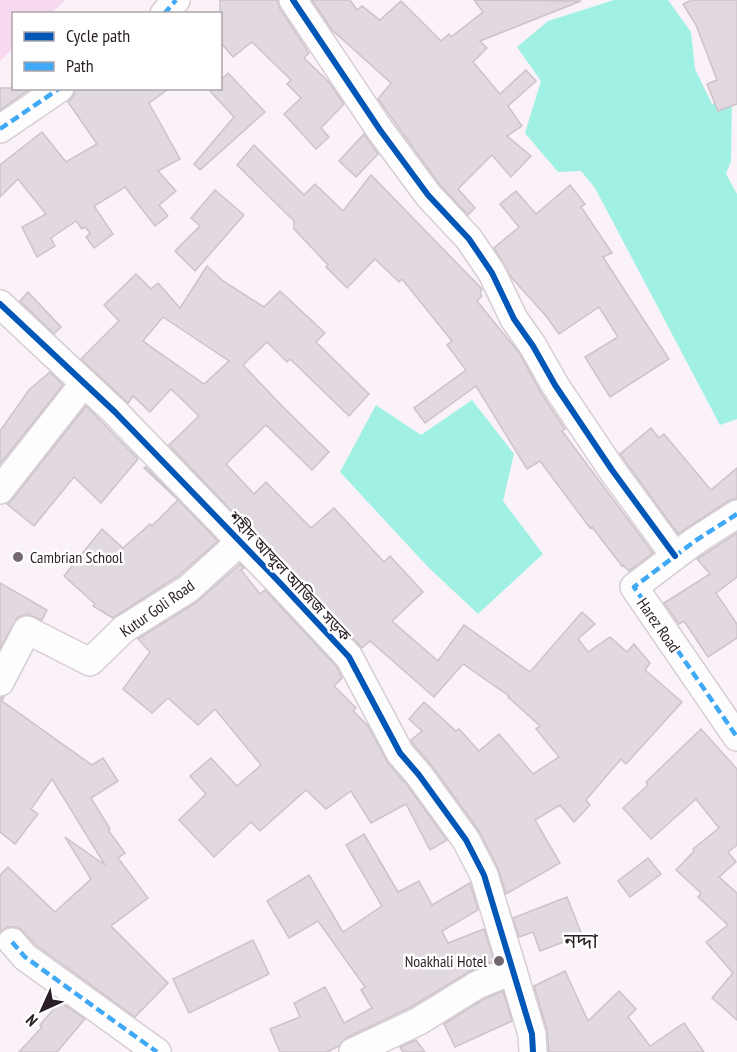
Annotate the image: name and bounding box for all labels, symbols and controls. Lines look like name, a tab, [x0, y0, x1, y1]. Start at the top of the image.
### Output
legend	[12, 12, 222, 90]
text: Cycle path	[66, 24, 130, 47]
text: Path	[66, 54, 94, 77]
street label: শহীদ আব্দুল আজিজ সড়ক	[224, 506, 356, 646]
place label: Cambrian School	[30, 547, 123, 567]
marker: Cambrian School	[11, 550, 25, 564]
street label: Kutur Goli Road	[116, 575, 198, 641]
street label: Harez Road	[633, 594, 685, 656]
district label: নদ্দা	[563, 928, 598, 954]
place label: Noakhali Hotel	[405, 951, 487, 971]
marker: Noakhali Hotel	[492, 954, 506, 968]
north arrow	[12, 980, 72, 1040]
text: N	[21, 1010, 42, 1031]

